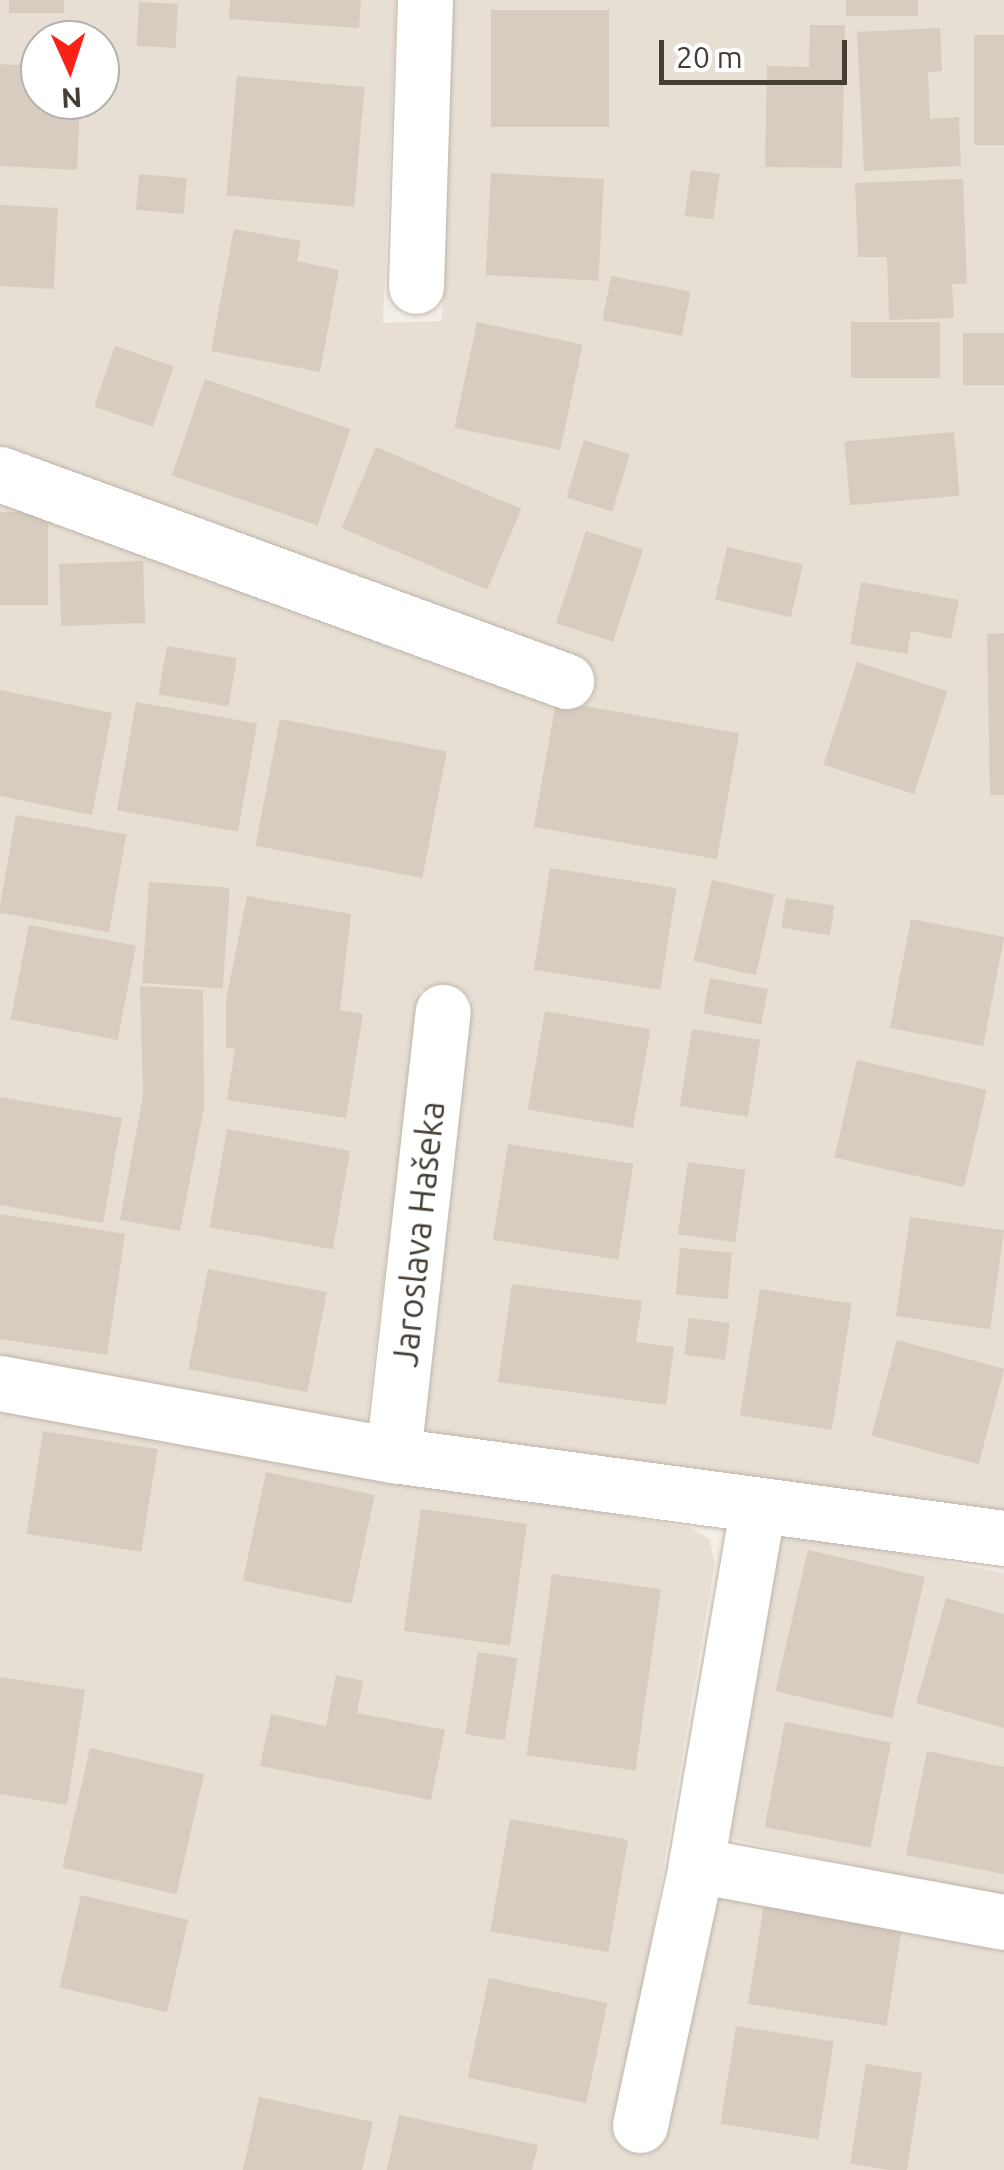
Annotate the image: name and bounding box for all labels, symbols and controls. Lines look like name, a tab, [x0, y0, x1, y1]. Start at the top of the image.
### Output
north arrow	[20, 20, 120, 120]
scale bar	[664, 20, 852, 82]
text: 20 m	[676, 40, 743, 74]
text: N	[60, 82, 83, 114]
street label: Jaroslava Hašeka	[383, 1099, 453, 1369]

